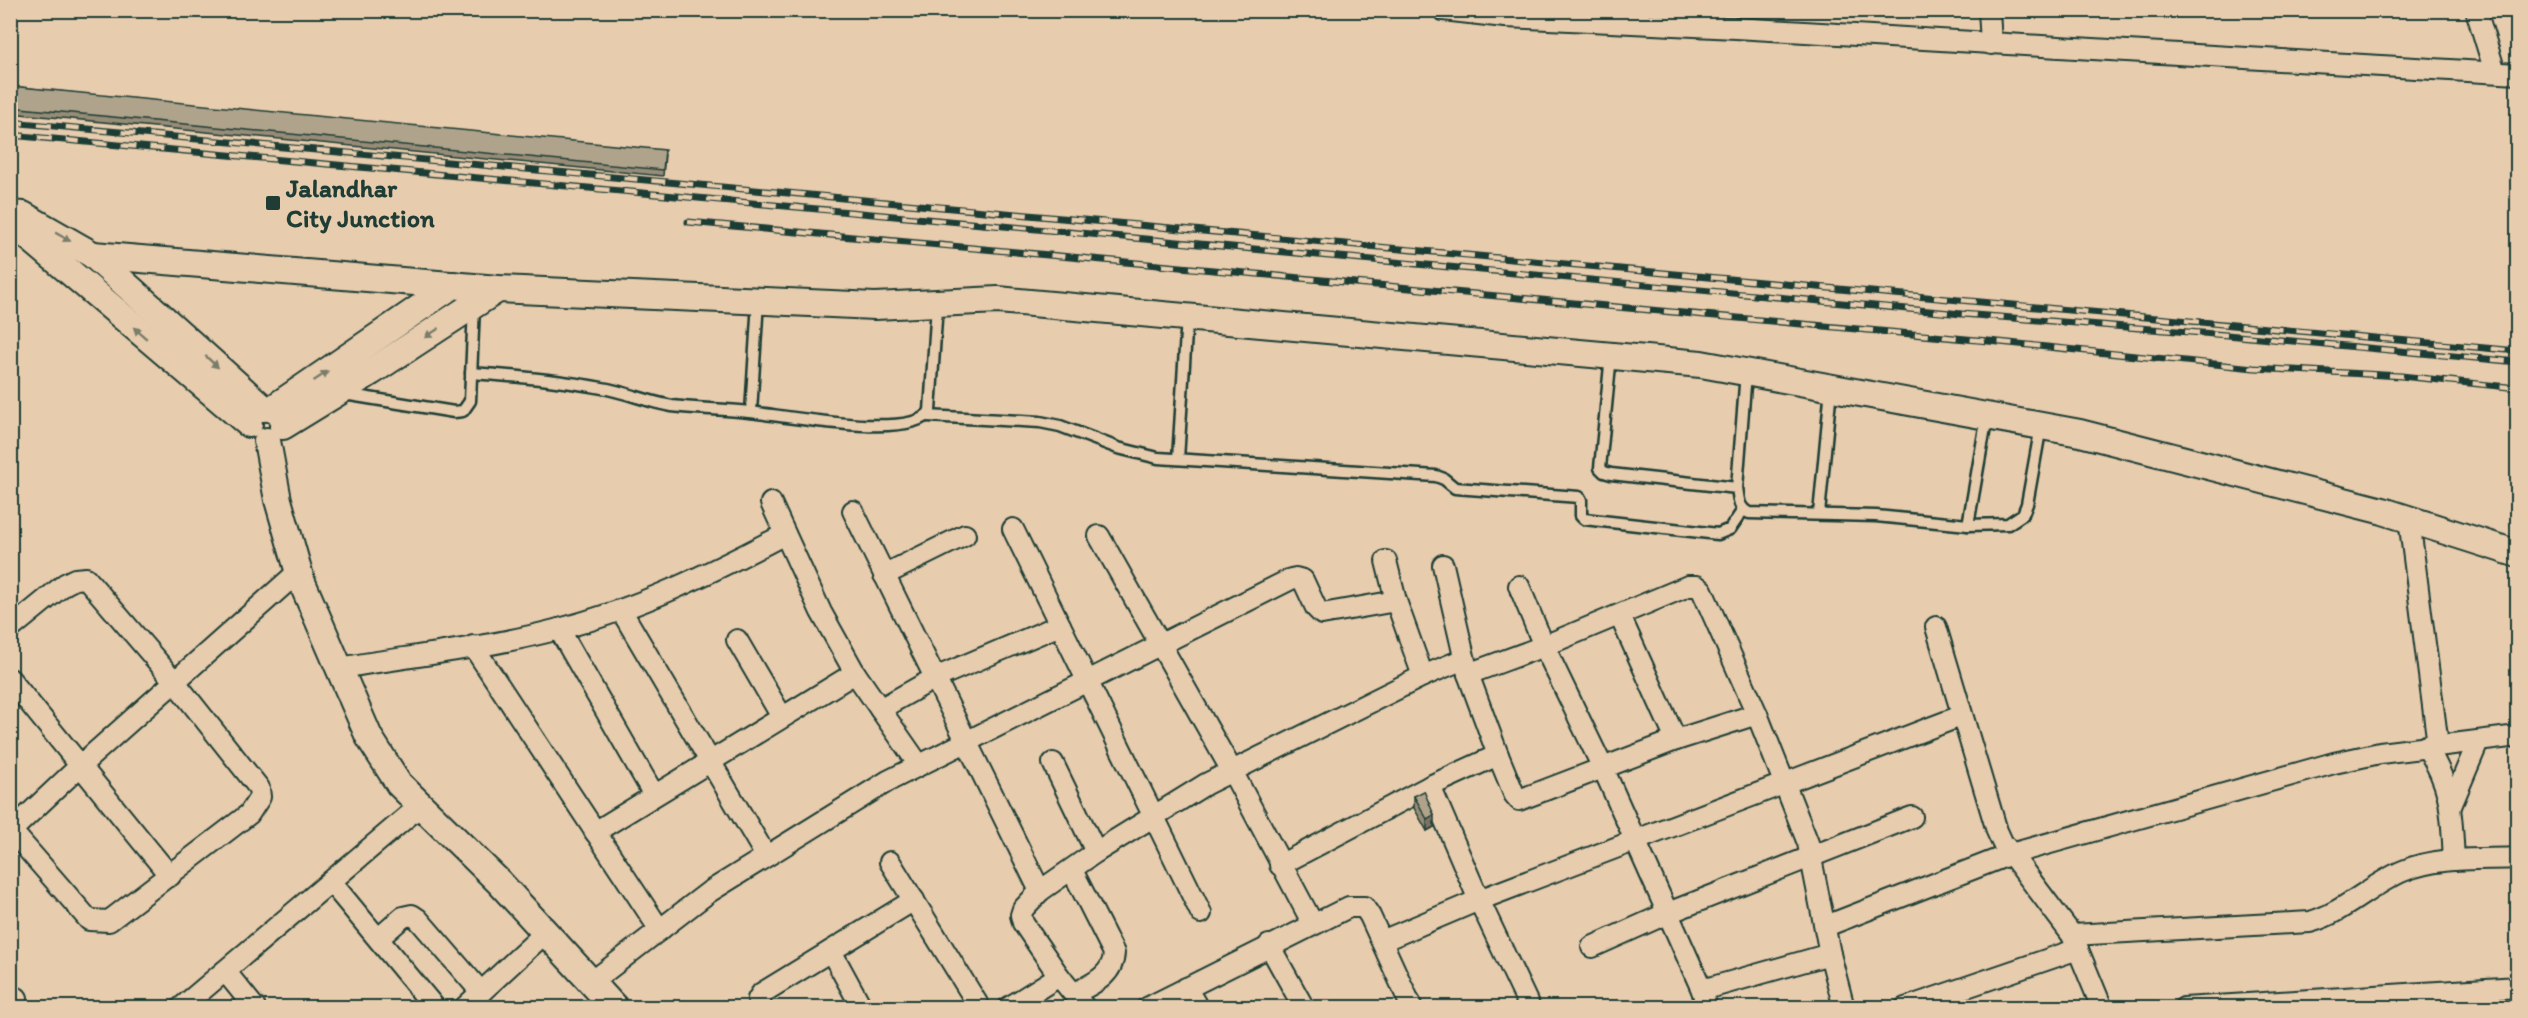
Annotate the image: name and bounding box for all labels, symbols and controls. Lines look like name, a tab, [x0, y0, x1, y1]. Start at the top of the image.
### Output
place label: Jalandhar City Junction	[285, 172, 435, 234]
marker: Jalandhar City Junction	[264, 194, 282, 212]
one-way arrow	[55, 232, 72, 242]
one-way arrow	[133, 327, 148, 340]
one-way arrow	[423, 328, 440, 339]
one-way arrow	[205, 355, 220, 369]
one-way arrow	[312, 370, 329, 381]

